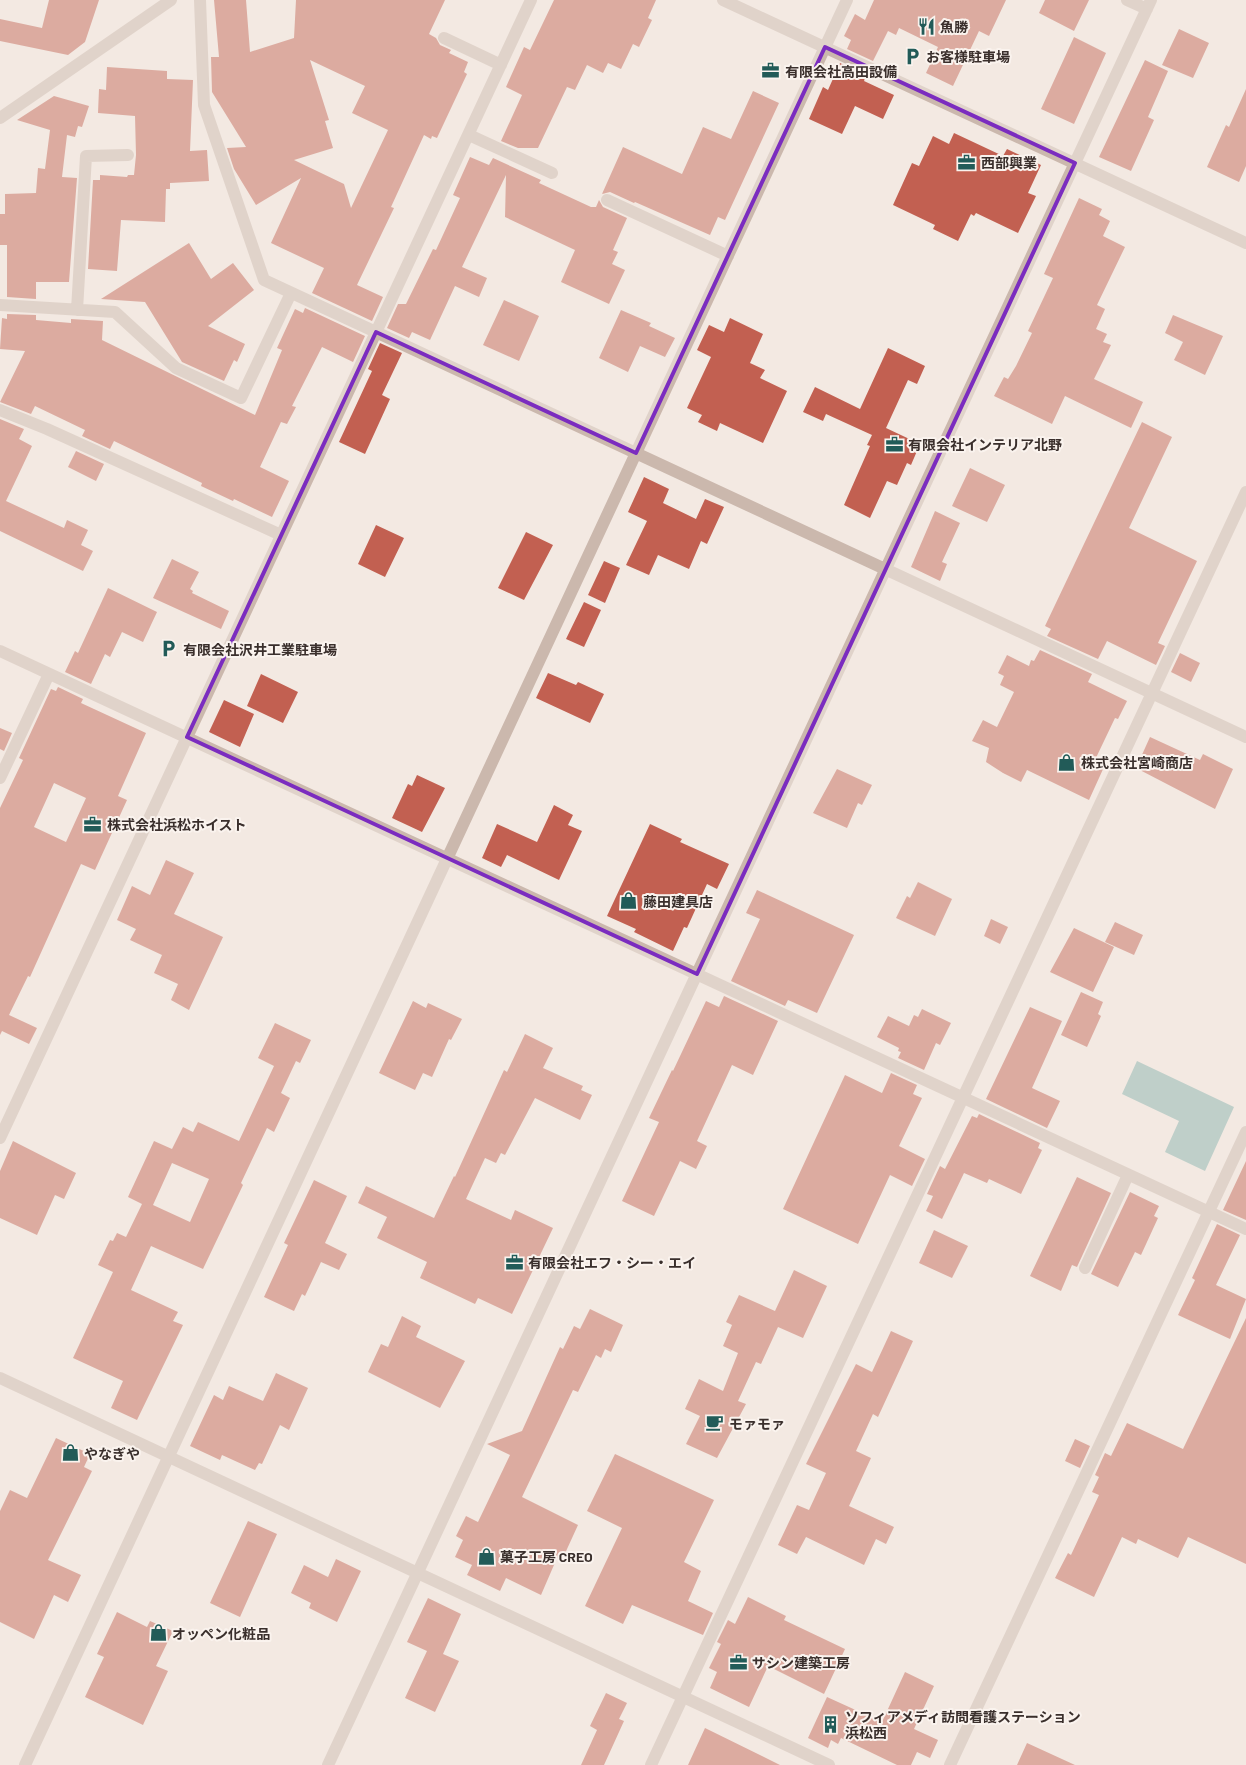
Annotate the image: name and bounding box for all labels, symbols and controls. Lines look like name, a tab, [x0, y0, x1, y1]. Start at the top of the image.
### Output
restaurant icon: 魚勝	[916, 16, 936, 36]
place label: 魚勝	[940, 18, 969, 35]
parking icon: お客様駐車場	[902, 46, 922, 66]
place label: お客様駐車場	[926, 48, 1010, 65]
office icon: 有限会社高田設備	[761, 61, 781, 81]
place label: 有限会社高田設備	[785, 63, 897, 80]
office icon: 西部興業	[957, 152, 977, 172]
place label: 西部興業	[981, 154, 1037, 171]
office icon: 有限会社インテリア北野	[884, 434, 904, 454]
place label: 有限会社インテリア北野	[908, 436, 1062, 453]
parking icon: 有限会社沢井工業駐車場	[159, 639, 179, 659]
place label: 有限会社沢井工業駐車場	[183, 641, 337, 658]
shop icon: 株式会社宮崎商店	[1057, 752, 1077, 772]
place label: 株式会社宮崎商店	[1081, 754, 1193, 771]
office icon: 株式会社浜松ホイスト	[83, 814, 103, 834]
place label: 株式会社浜松ホイスト	[107, 816, 247, 833]
shop icon: 藤田建具店	[619, 891, 639, 911]
place label: 藤田建具店	[643, 893, 713, 910]
office icon: 有限会社エフ・シー・エイ	[504, 1252, 524, 1272]
place label: 有限会社エフ・シー・エイ	[528, 1254, 696, 1271]
cafe icon: モァモァ	[705, 1413, 725, 1433]
place label: モァモァ	[729, 1415, 785, 1432]
shop icon: やなぎや	[60, 1443, 80, 1463]
place label: やなぎや	[84, 1445, 140, 1462]
shop icon: 菓子工房 CREO	[476, 1546, 496, 1566]
place label: 菓子工房 CREO	[500, 1548, 593, 1565]
shop icon: オッペン化粧品	[148, 1623, 168, 1643]
place label: オッペン化粧品	[172, 1625, 270, 1642]
office icon: サシン建築工房	[728, 1652, 748, 1672]
place label: サシン建築工房	[752, 1654, 850, 1671]
place label: ソフィアメディ訪問看護ステーション 浜松西	[845, 1708, 1081, 1741]
building icon: ソフィアメディ訪問看護ステーション 浜松西	[821, 1714, 841, 1734]

